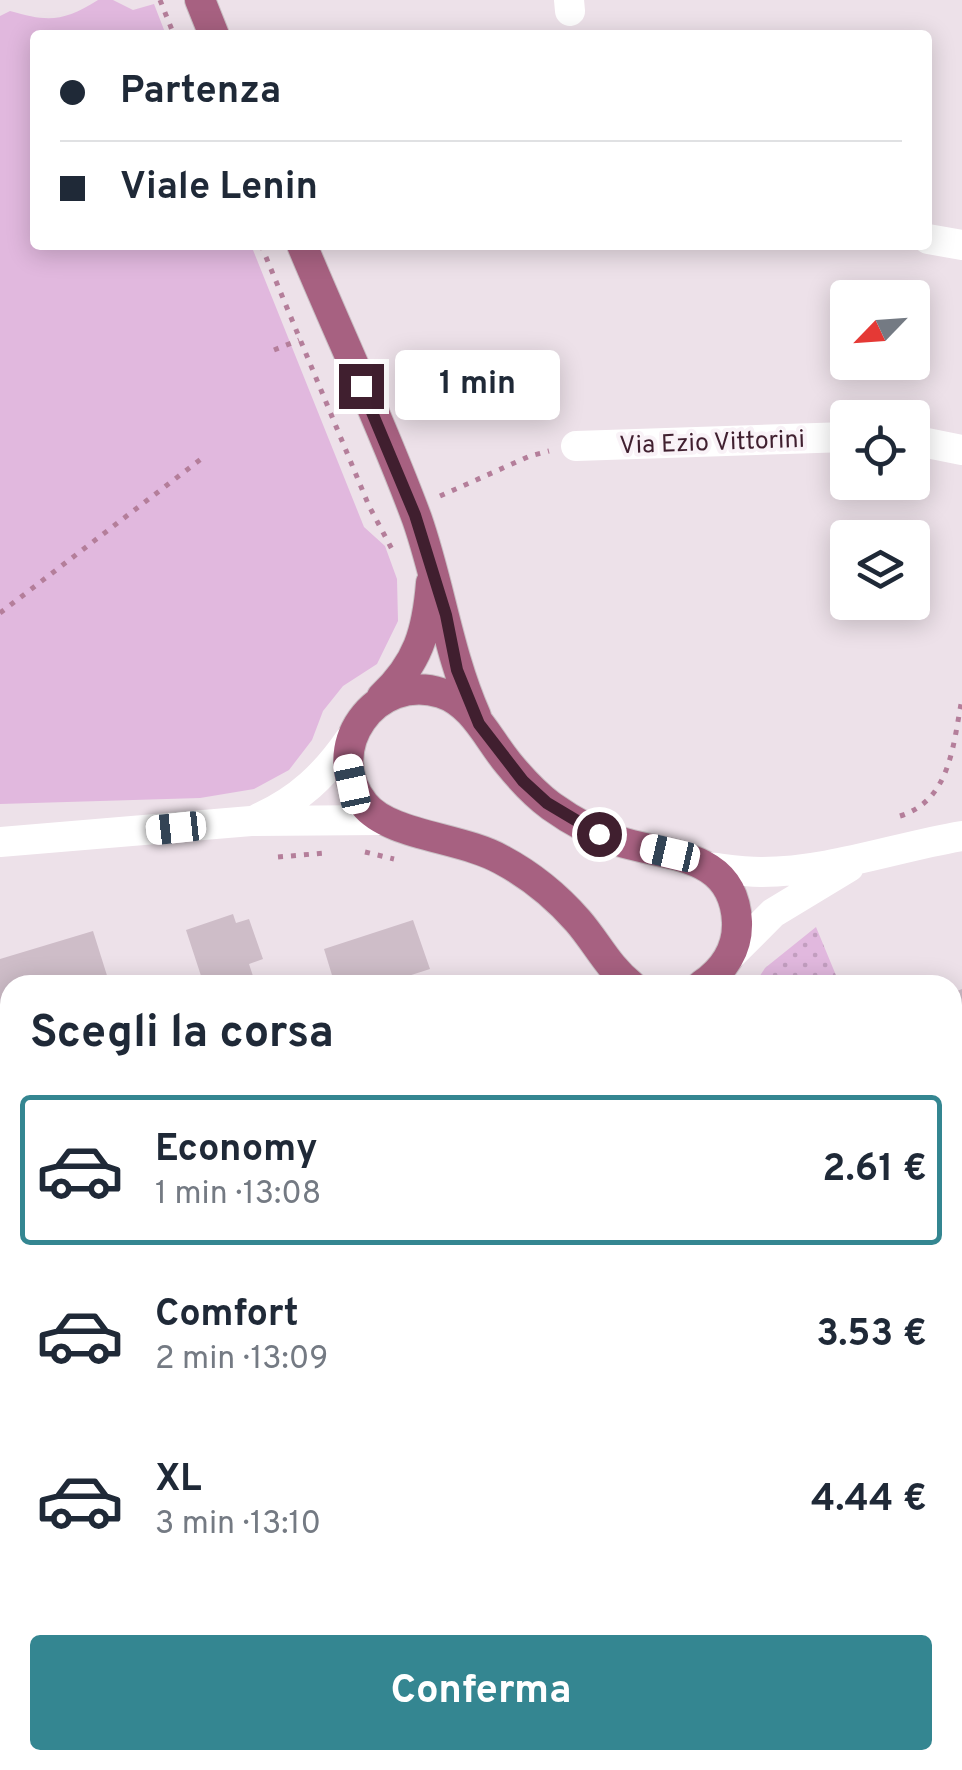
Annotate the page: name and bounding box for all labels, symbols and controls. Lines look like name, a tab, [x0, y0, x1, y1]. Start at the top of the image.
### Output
text: Partenza	[120, 68, 281, 117]
text: Viale Lenin	[120, 164, 318, 213]
north arrow	[830, 280, 930, 380]
map controls	[830, 280, 930, 620]
callout: 1 min	[396, 351, 561, 421]
route end	[339, 364, 384, 409]
text: 1 min	[439, 365, 516, 405]
button: locate	[830, 400, 930, 500]
street label: Via Ezio Vittorini	[619, 425, 805, 463]
button: layers	[830, 520, 930, 620]
car	[331, 752, 373, 816]
car	[145, 810, 207, 846]
route start	[577, 812, 622, 857]
car	[637, 832, 703, 874]
text: Scegli la corsa	[30, 1006, 334, 1063]
icon: car	[35, 1125, 125, 1215]
text: Economy	[155, 1126, 317, 1175]
text: 2.61 €	[822, 1146, 927, 1195]
text: 1 min · 13:08	[155, 1175, 321, 1215]
icon: car	[35, 1290, 125, 1380]
text: Comfort	[155, 1291, 299, 1340]
text: 3.53 €	[816, 1311, 927, 1360]
text: 2 min · 13:09	[155, 1340, 328, 1380]
icon: car	[35, 1455, 125, 1545]
text: XL	[155, 1456, 202, 1505]
text: 4.44 €	[811, 1476, 927, 1525]
text: 3 min · 13:10	[155, 1505, 321, 1545]
button: Conferma	[30, 1635, 932, 1750]

